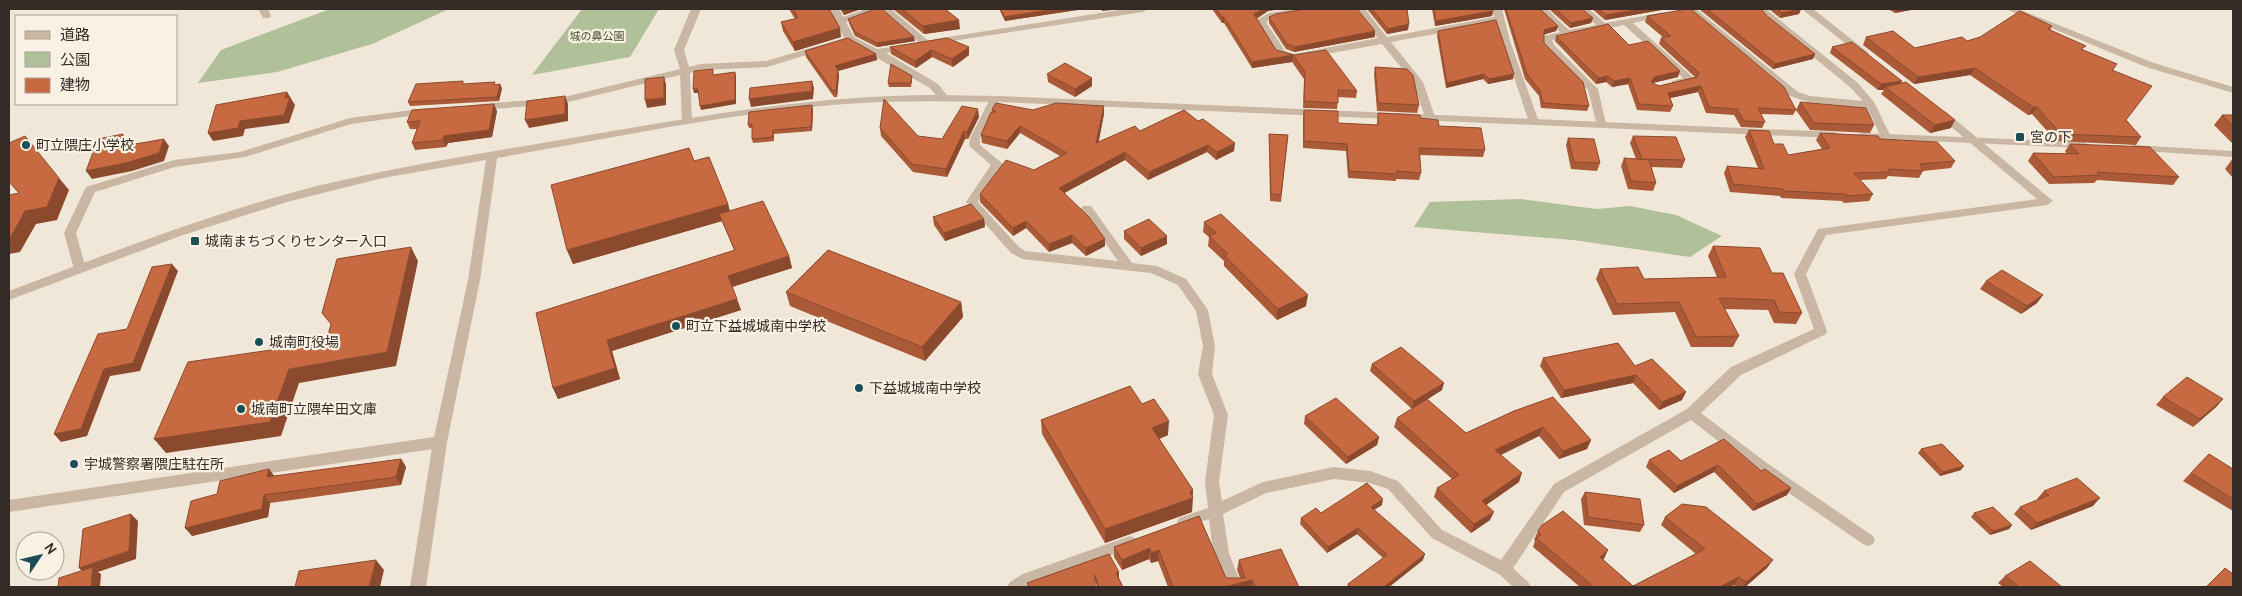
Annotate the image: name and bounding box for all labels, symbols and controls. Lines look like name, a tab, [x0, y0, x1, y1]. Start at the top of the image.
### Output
legend	[15, 15, 178, 105]
text: 道路	[60, 26, 90, 44]
park label: 城の鼻公園	[570, 29, 625, 43]
text: 公園	[60, 51, 90, 69]
text: 建物	[60, 76, 90, 94]
place label: 宮の下	[2030, 128, 2072, 146]
marker: 宮の下	[2014, 131, 2026, 143]
place label: 町立隈庄小学校	[36, 136, 134, 154]
marker: 町立隈庄小学校	[20, 139, 32, 151]
place label: 城南まちづくりセンター入口	[205, 232, 387, 250]
marker: 城南まちづくりセンター入口	[189, 235, 201, 247]
place label: 町立下益城城南中学校	[686, 317, 826, 335]
marker: 町立下益城城南中学校	[670, 320, 682, 332]
place label: 城南町役場	[269, 333, 339, 351]
marker: 城南町役場	[253, 336, 265, 348]
place label: 下益城城南中学校	[869, 379, 981, 397]
marker: 下益城城南中学校	[853, 382, 865, 394]
place label: 城南町立隈牟田文庫	[251, 400, 377, 418]
marker: 城南町立隈牟田文庫	[235, 403, 247, 415]
place label: 宇城警察署隈庄駐在所	[84, 455, 224, 473]
marker: 宇城警察署隈庄駐在所	[68, 458, 80, 470]
north arrow	[15, 531, 65, 581]
text: N	[40, 539, 61, 558]

